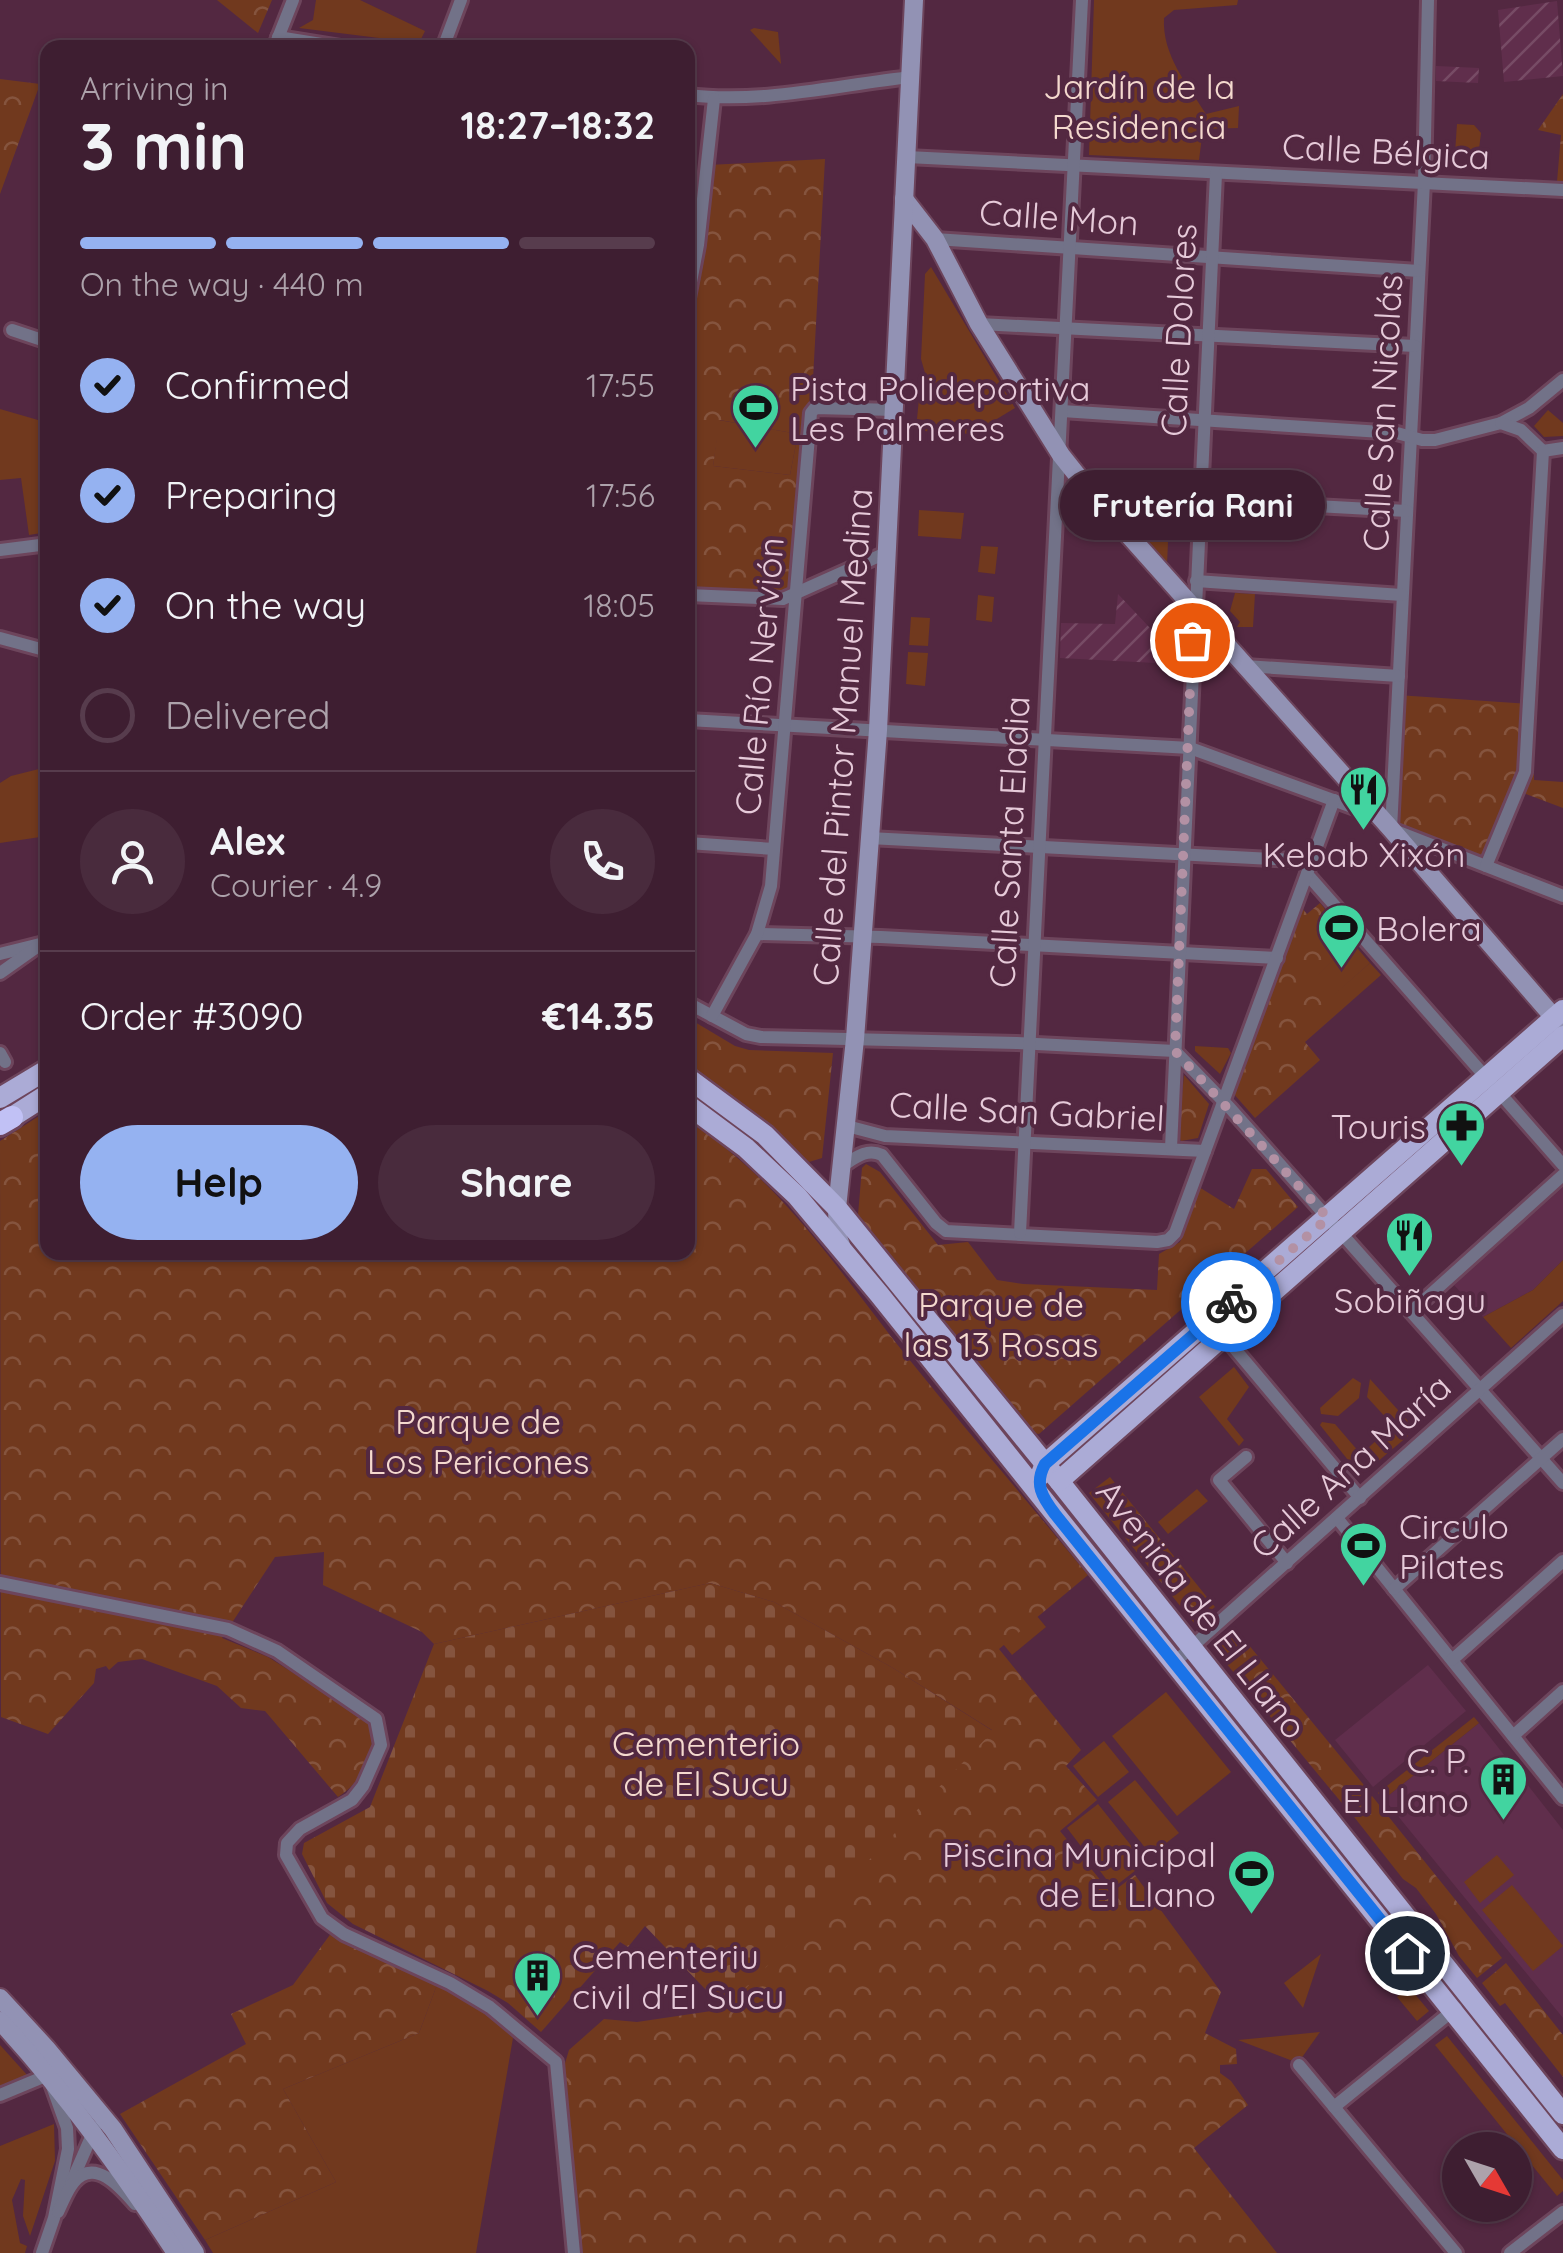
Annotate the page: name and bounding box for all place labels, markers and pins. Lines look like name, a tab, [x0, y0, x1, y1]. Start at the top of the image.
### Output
place label: Pista Polideportiva Les Palmeres	[790, 366, 1090, 450]
sports icon: Pista Polideportiva Les Palmeres	[729, 382, 781, 450]
callout: Frutería Rani	[1060, 470, 1324, 540]
pin	[1150, 598, 1235, 683]
restaurant icon: Kebab Xixón	[1338, 764, 1390, 832]
place label: Kebab Xixón	[1263, 832, 1465, 876]
sports icon: Bolera	[1315, 902, 1367, 970]
place label: Bolera	[1376, 906, 1482, 950]
pharmacy icon: Touris	[1435, 1100, 1487, 1168]
place label: Touris	[1331, 1104, 1426, 1148]
restaurant icon: Sobiñagu	[1384, 1210, 1436, 1278]
place label: Sobiñagu	[1334, 1278, 1486, 1322]
place label: Circulo Pilates	[1399, 1504, 1509, 1588]
sports icon: Circulo Pilates	[1338, 1520, 1390, 1588]
place label: C. P. El Llano	[1342, 1738, 1469, 1822]
building icon: C. P. El Llano	[1478, 1754, 1530, 1822]
place label: Piscina Municipal de El Llano	[942, 1832, 1216, 1916]
sports icon: Piscina Municipal de El Llano	[1225, 1848, 1277, 1916]
pin	[1365, 1911, 1450, 1996]
place label: Cementeriu civil d'El Sucu	[572, 1934, 784, 2018]
building icon: Cementeriu civil d'El Sucu	[511, 1950, 563, 2018]

